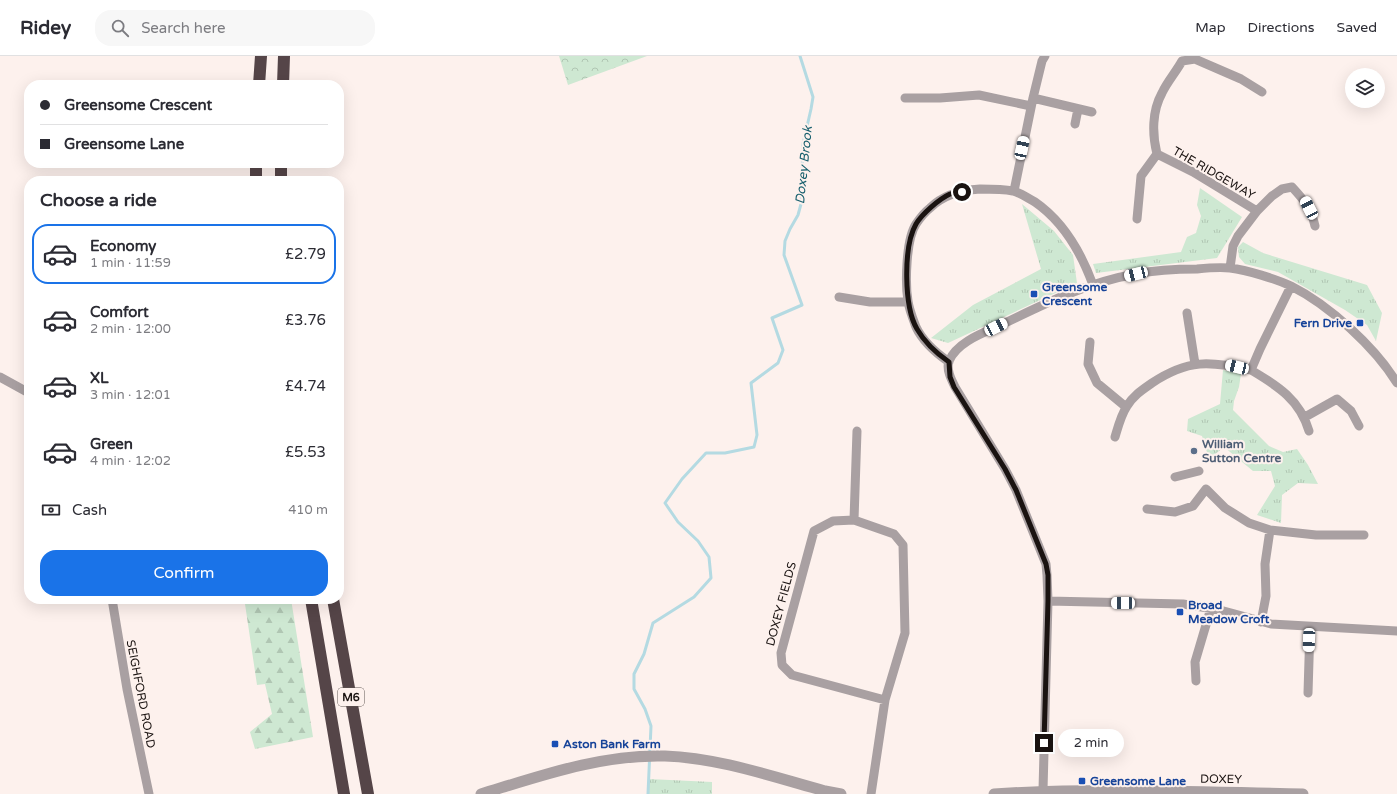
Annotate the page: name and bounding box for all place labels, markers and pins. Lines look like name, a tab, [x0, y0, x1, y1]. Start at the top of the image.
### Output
place label: Greensome Crescent	[1042, 280, 1107, 308]
marker: Greensome Crescent	[1029, 289, 1039, 299]
place label: Fern Drive	[1294, 316, 1352, 330]
marker: Fern Drive	[1355, 318, 1365, 328]
place label: William Sutton Centre	[1202, 437, 1282, 465]
marker: William Sutton Centre	[1189, 446, 1199, 456]
place label: Broad Meadow Croft	[1188, 598, 1270, 626]
marker: Broad Meadow Croft	[1175, 607, 1185, 617]
place label: Aston Bank Farm	[563, 737, 661, 751]
marker: Aston Bank Farm	[550, 739, 560, 749]
place label: Greensome Lane	[1090, 774, 1186, 788]
marker: Greensome Lane	[1077, 776, 1087, 786]

